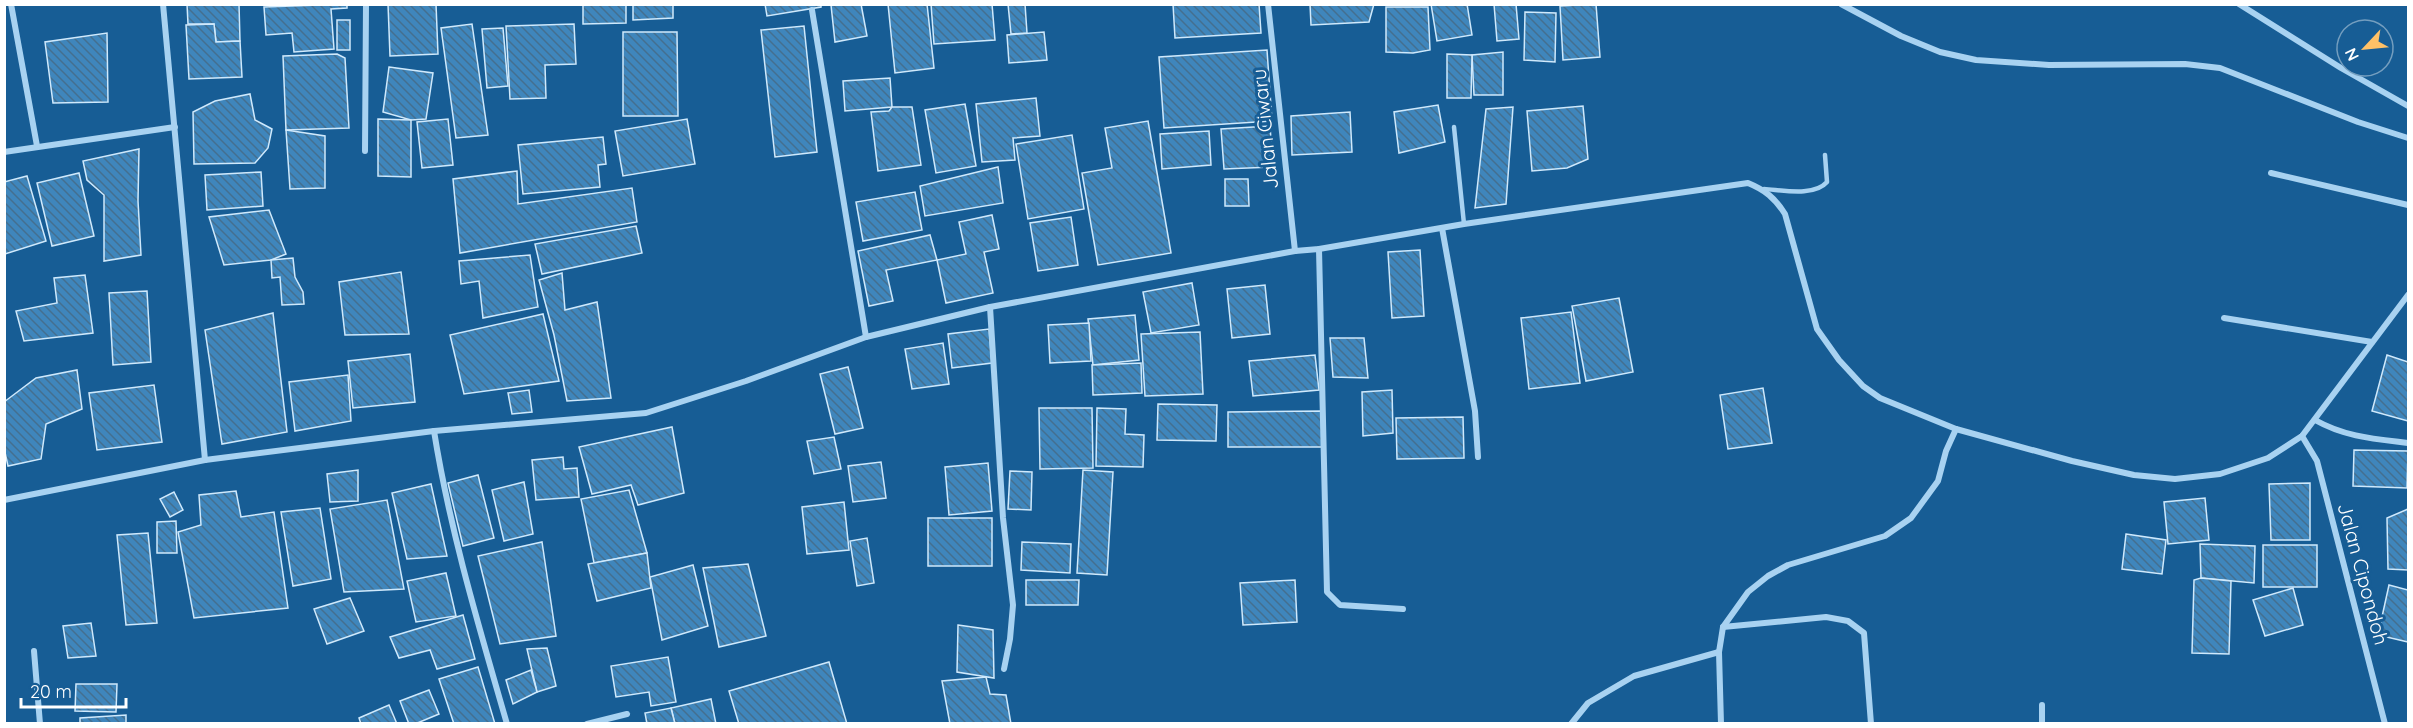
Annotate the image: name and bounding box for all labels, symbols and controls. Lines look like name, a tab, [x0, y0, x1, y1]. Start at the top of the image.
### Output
north arrow	[2335, 18, 2395, 78]
text: N	[2340, 45, 2363, 64]
street label: Jalan Ciwaru	[1246, 68, 1283, 191]
street label: Jalan Cipondoh	[2333, 500, 2394, 648]
scale bar	[21, 671, 126, 709]
text: 20 m	[30, 680, 72, 703]

